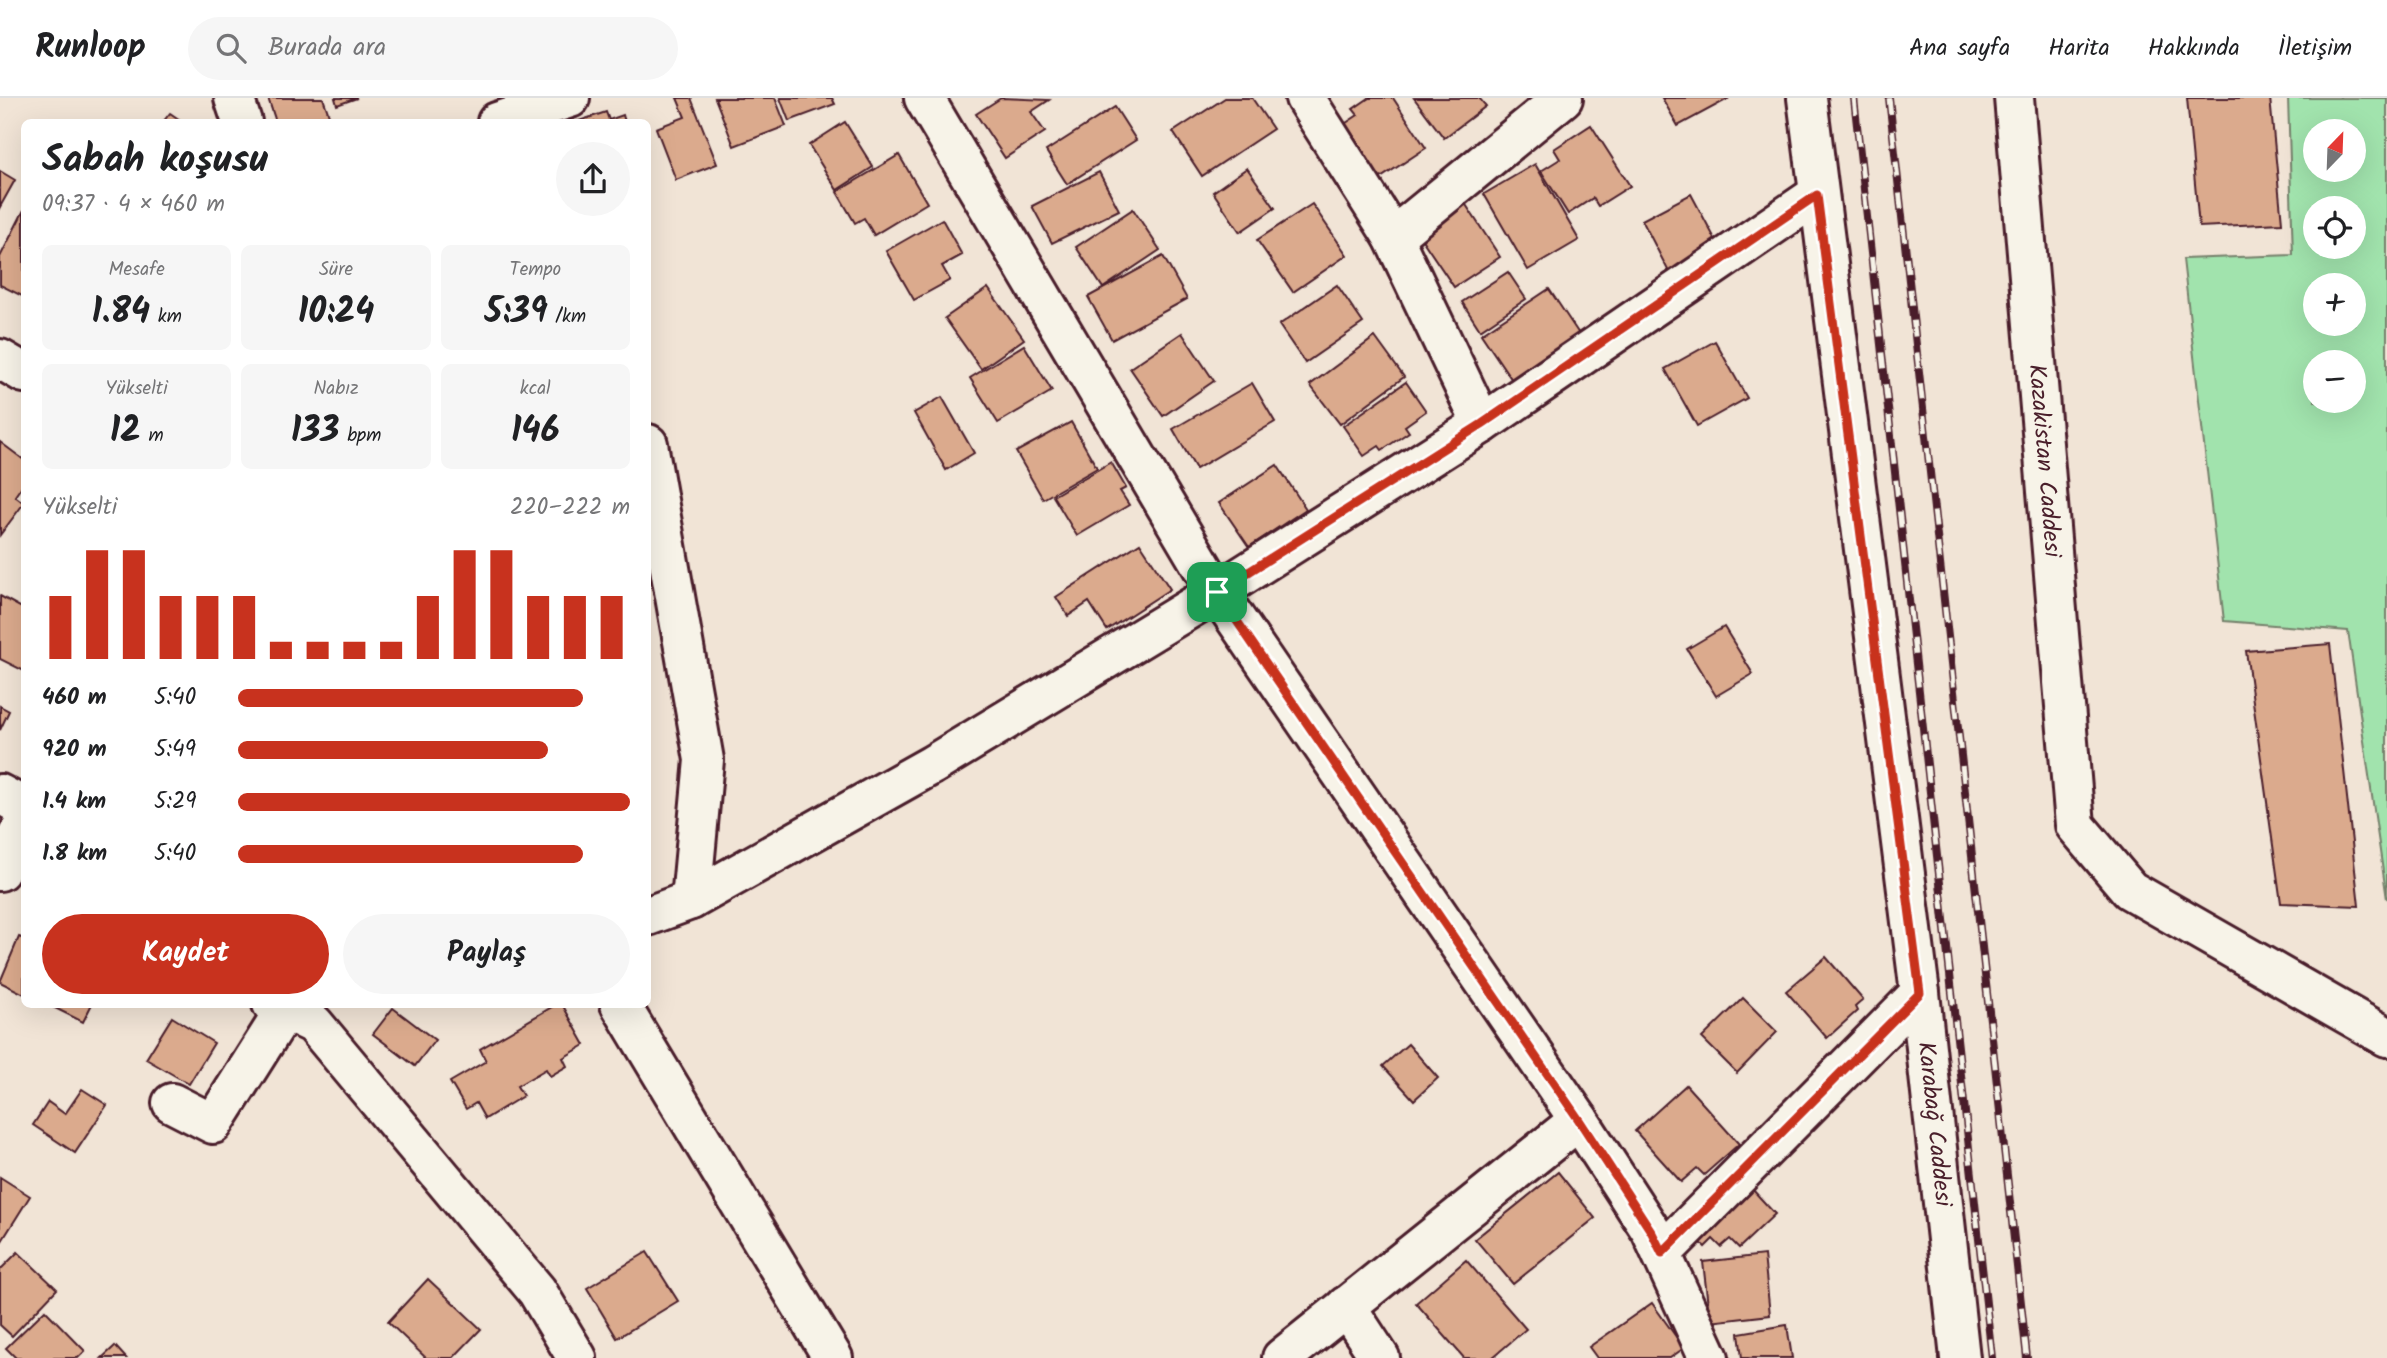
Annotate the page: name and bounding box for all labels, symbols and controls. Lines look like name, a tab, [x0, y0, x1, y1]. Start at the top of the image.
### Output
search box	[188, 17, 678, 80]
text: Runloop	[35, 22, 146, 75]
text: Burada ara	[268, 27, 386, 69]
icon: search	[212, 29, 250, 67]
text: Ana sayfa	[1909, 29, 2010, 68]
text: Harita	[2048, 29, 2110, 68]
text: Hakkında	[2148, 29, 2240, 68]
text: İletişim	[2278, 29, 2352, 68]
north arrow	[2303, 119, 2366, 182]
map controls	[2303, 119, 2366, 413]
text: Sabah koşusu	[42, 131, 268, 191]
button: share	[556, 142, 630, 216]
text: 09:37 · 4 × 460 m	[42, 187, 225, 223]
button: locate	[2303, 196, 2366, 259]
text: Mesafe	[109, 255, 165, 285]
text: Süre	[319, 255, 353, 285]
text: Tempo	[510, 255, 561, 285]
button: +	[2303, 273, 2366, 336]
text: 1.84	[92, 285, 150, 341]
text: 10:24	[298, 285, 374, 341]
text: 5:39	[485, 285, 548, 341]
text: km	[150, 302, 182, 332]
text: /km	[548, 302, 586, 332]
button: −	[2303, 350, 2366, 413]
street label: Kazakistan Caddesi	[2017, 362, 2072, 560]
text: Yükselti	[106, 374, 168, 404]
text: Nabız	[313, 374, 359, 404]
text: kcal	[520, 374, 551, 404]
text: 12	[110, 404, 141, 460]
text: 133	[291, 404, 340, 460]
text: 146	[511, 404, 560, 460]
text: m	[141, 421, 164, 451]
text: bpm	[340, 421, 381, 451]
text: Yükselti	[42, 490, 117, 526]
text: 220–222 m	[510, 490, 630, 526]
pin	[1187, 562, 1247, 622]
icon: arrive	[1198, 573, 1236, 611]
text: 460 m	[42, 680, 107, 716]
text: 5:40	[154, 680, 196, 716]
text: 920 m	[42, 732, 107, 768]
text: 5:49	[154, 732, 196, 768]
text: 1.4 km	[42, 784, 106, 820]
text: 5:29	[154, 784, 197, 820]
text: 1.8 km	[42, 836, 107, 872]
text: 5:40	[154, 836, 196, 872]
button: Kaydet	[42, 914, 329, 994]
button: Paylaş	[343, 914, 630, 994]
street label: Karabağ Caddesi	[1906, 1040, 1963, 1210]

